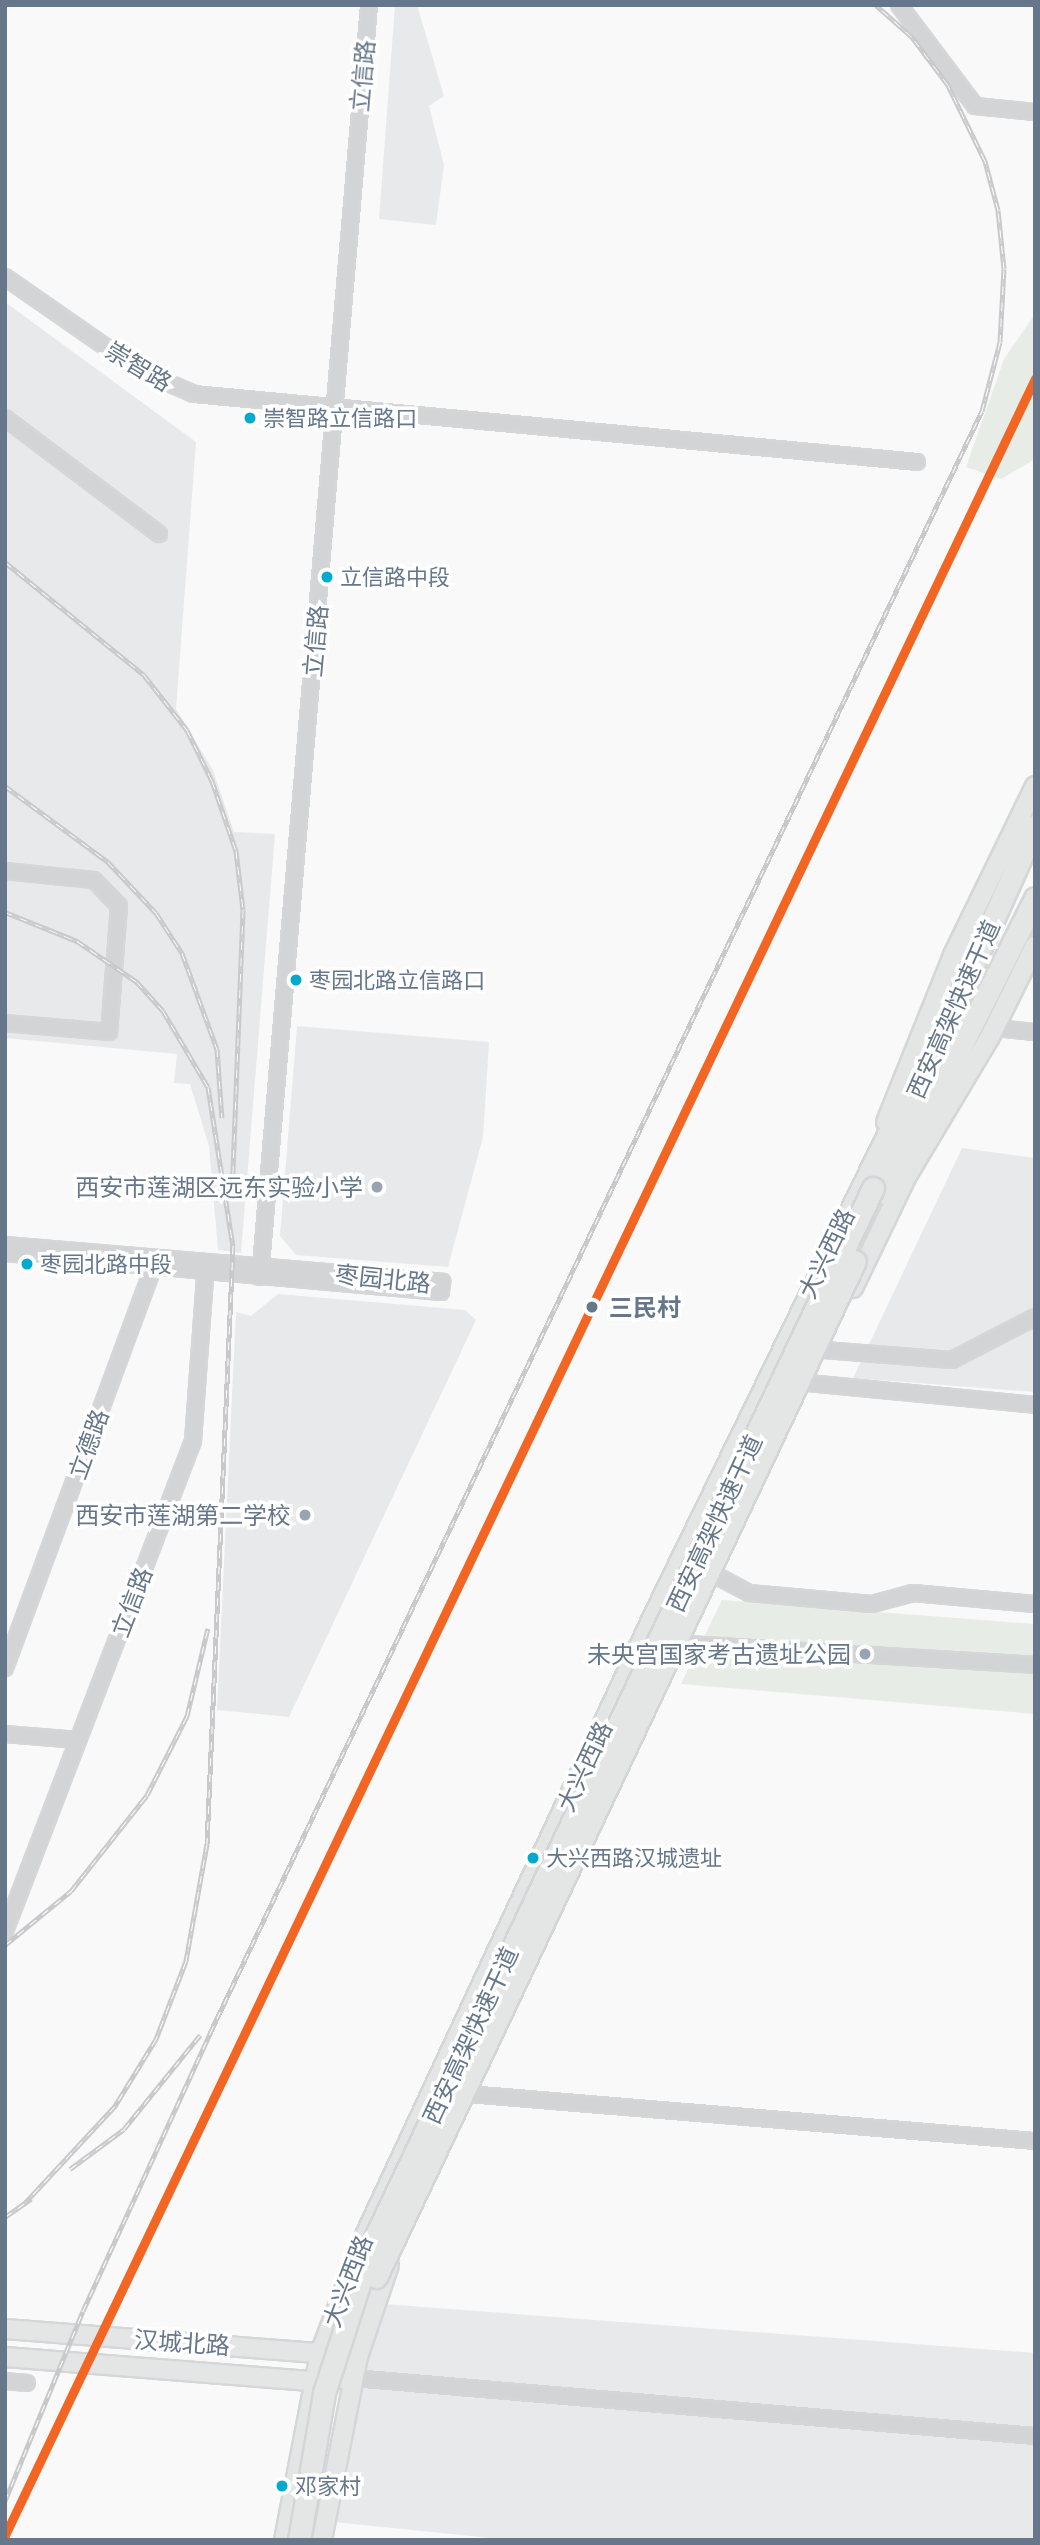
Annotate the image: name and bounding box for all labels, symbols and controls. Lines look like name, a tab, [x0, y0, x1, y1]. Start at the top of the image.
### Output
street label: 立信路	[345, 39, 379, 113]
street label: 崇智路	[101, 335, 177, 397]
place label: 崇智路立信路口	[263, 405, 417, 431]
marker: 崇智路立信路口	[243, 411, 257, 425]
place label: 立信路中段	[340, 564, 450, 590]
marker: 立信路中段	[320, 570, 334, 584]
street label: 立信路	[298, 604, 332, 678]
street label: 西安高架快速干道	[901, 915, 1005, 1103]
place label: 枣园北路立信路口	[309, 967, 485, 993]
marker: 枣园北路立信路口	[289, 973, 303, 987]
place label: 西安市莲湖区远东实验小学	[75, 1173, 363, 1201]
marker: 西安市莲湖区远东实验小学	[369, 1179, 385, 1195]
street label: 大兴西路	[792, 1204, 860, 1302]
place label: 枣园北路中段	[40, 1251, 172, 1277]
marker: 枣园北路中段	[20, 1257, 34, 1271]
street label: 枣园北路	[334, 1259, 432, 1297]
place label: 三民村	[609, 1293, 681, 1321]
marker: 三民村	[581, 1296, 603, 1318]
street label: 立德路	[62, 1405, 114, 1483]
street label: 西安高架快速干道	[660, 1430, 768, 1616]
place label: 西安市莲湖第二学校	[75, 1501, 291, 1529]
marker: 西安市莲湖第二学校	[297, 1507, 313, 1523]
street label: 立信路	[105, 1563, 157, 1641]
place label: 未央宫国家考古遗址公园	[587, 1640, 851, 1668]
marker: 未央宫国家考古遗址公园	[857, 1646, 873, 1662]
street label: 大兴西路	[551, 1716, 617, 1816]
place label: 大兴西路汉城遗址	[546, 1845, 722, 1871]
marker: 大兴西路汉城遗址	[526, 1851, 540, 1865]
street label: 西安高架快速干道	[416, 1942, 524, 2128]
street label: 大兴西路	[316, 2231, 378, 2331]
street label: 汉城北路	[133, 2324, 231, 2360]
place label: 邓家村	[295, 2473, 361, 2499]
marker: 邓家村	[275, 2479, 289, 2493]

